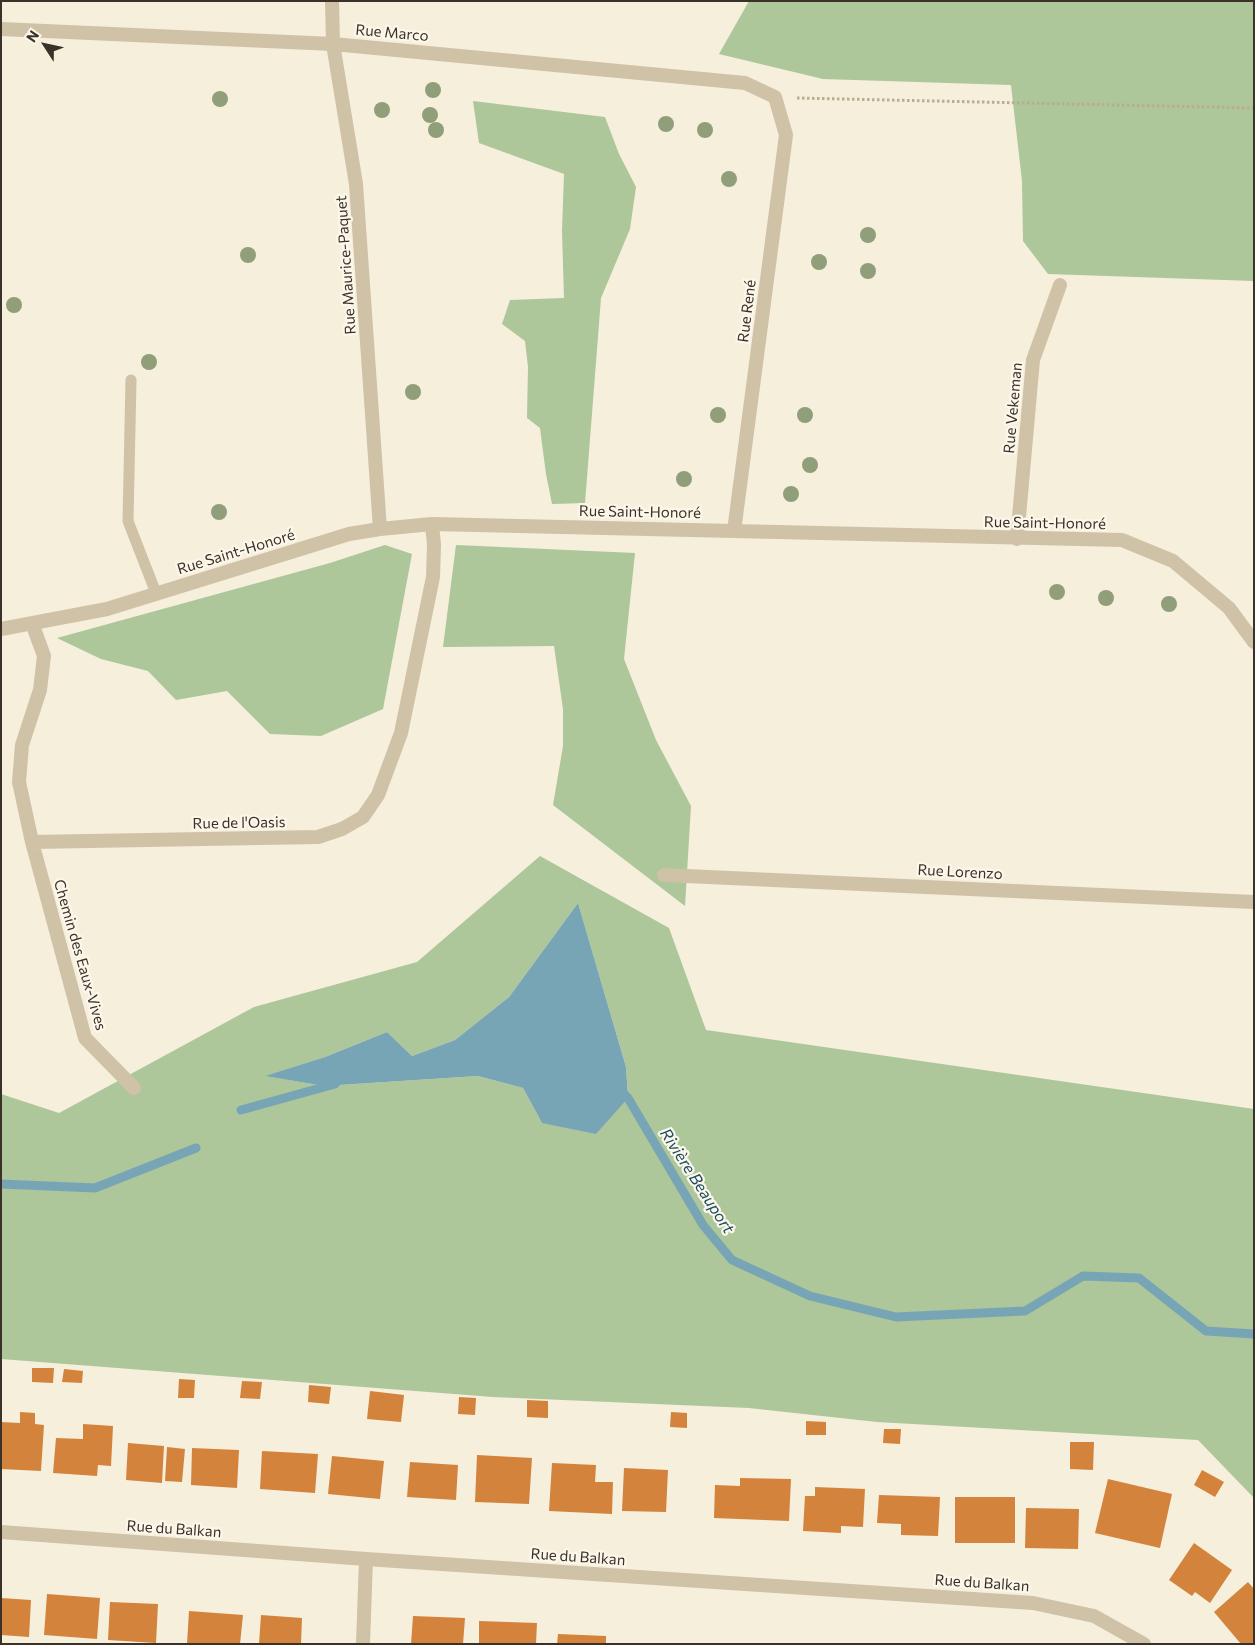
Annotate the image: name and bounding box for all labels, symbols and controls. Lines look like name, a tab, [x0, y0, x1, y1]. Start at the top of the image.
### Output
north arrow	[20, 20, 70, 70]
street label: Rue Marco	[355, 21, 429, 45]
text: N	[22, 27, 42, 45]
street label: Rue Maurice-Paquet	[332, 195, 360, 335]
street label: Rue René	[734, 279, 760, 343]
street label: Rue Vekeman	[1000, 362, 1026, 454]
street label: Rue Saint-Honoré	[579, 502, 701, 522]
street label: Rue Saint-Honoré	[984, 513, 1106, 533]
street label: Rue Saint-Honoré	[175, 526, 297, 578]
street label: Rue de l'Oasis	[192, 813, 286, 833]
street label: Rue Lorenzo	[917, 861, 1003, 883]
street label: Chemin des Eaux-Vives	[50, 877, 110, 1033]
water label: Rivière Beauport	[656, 1125, 738, 1237]
street label: Rue du Balkan	[126, 1517, 222, 1541]
street label: Rue du Balkan	[530, 1545, 626, 1569]
street label: Rue du Balkan	[934, 1571, 1030, 1595]

